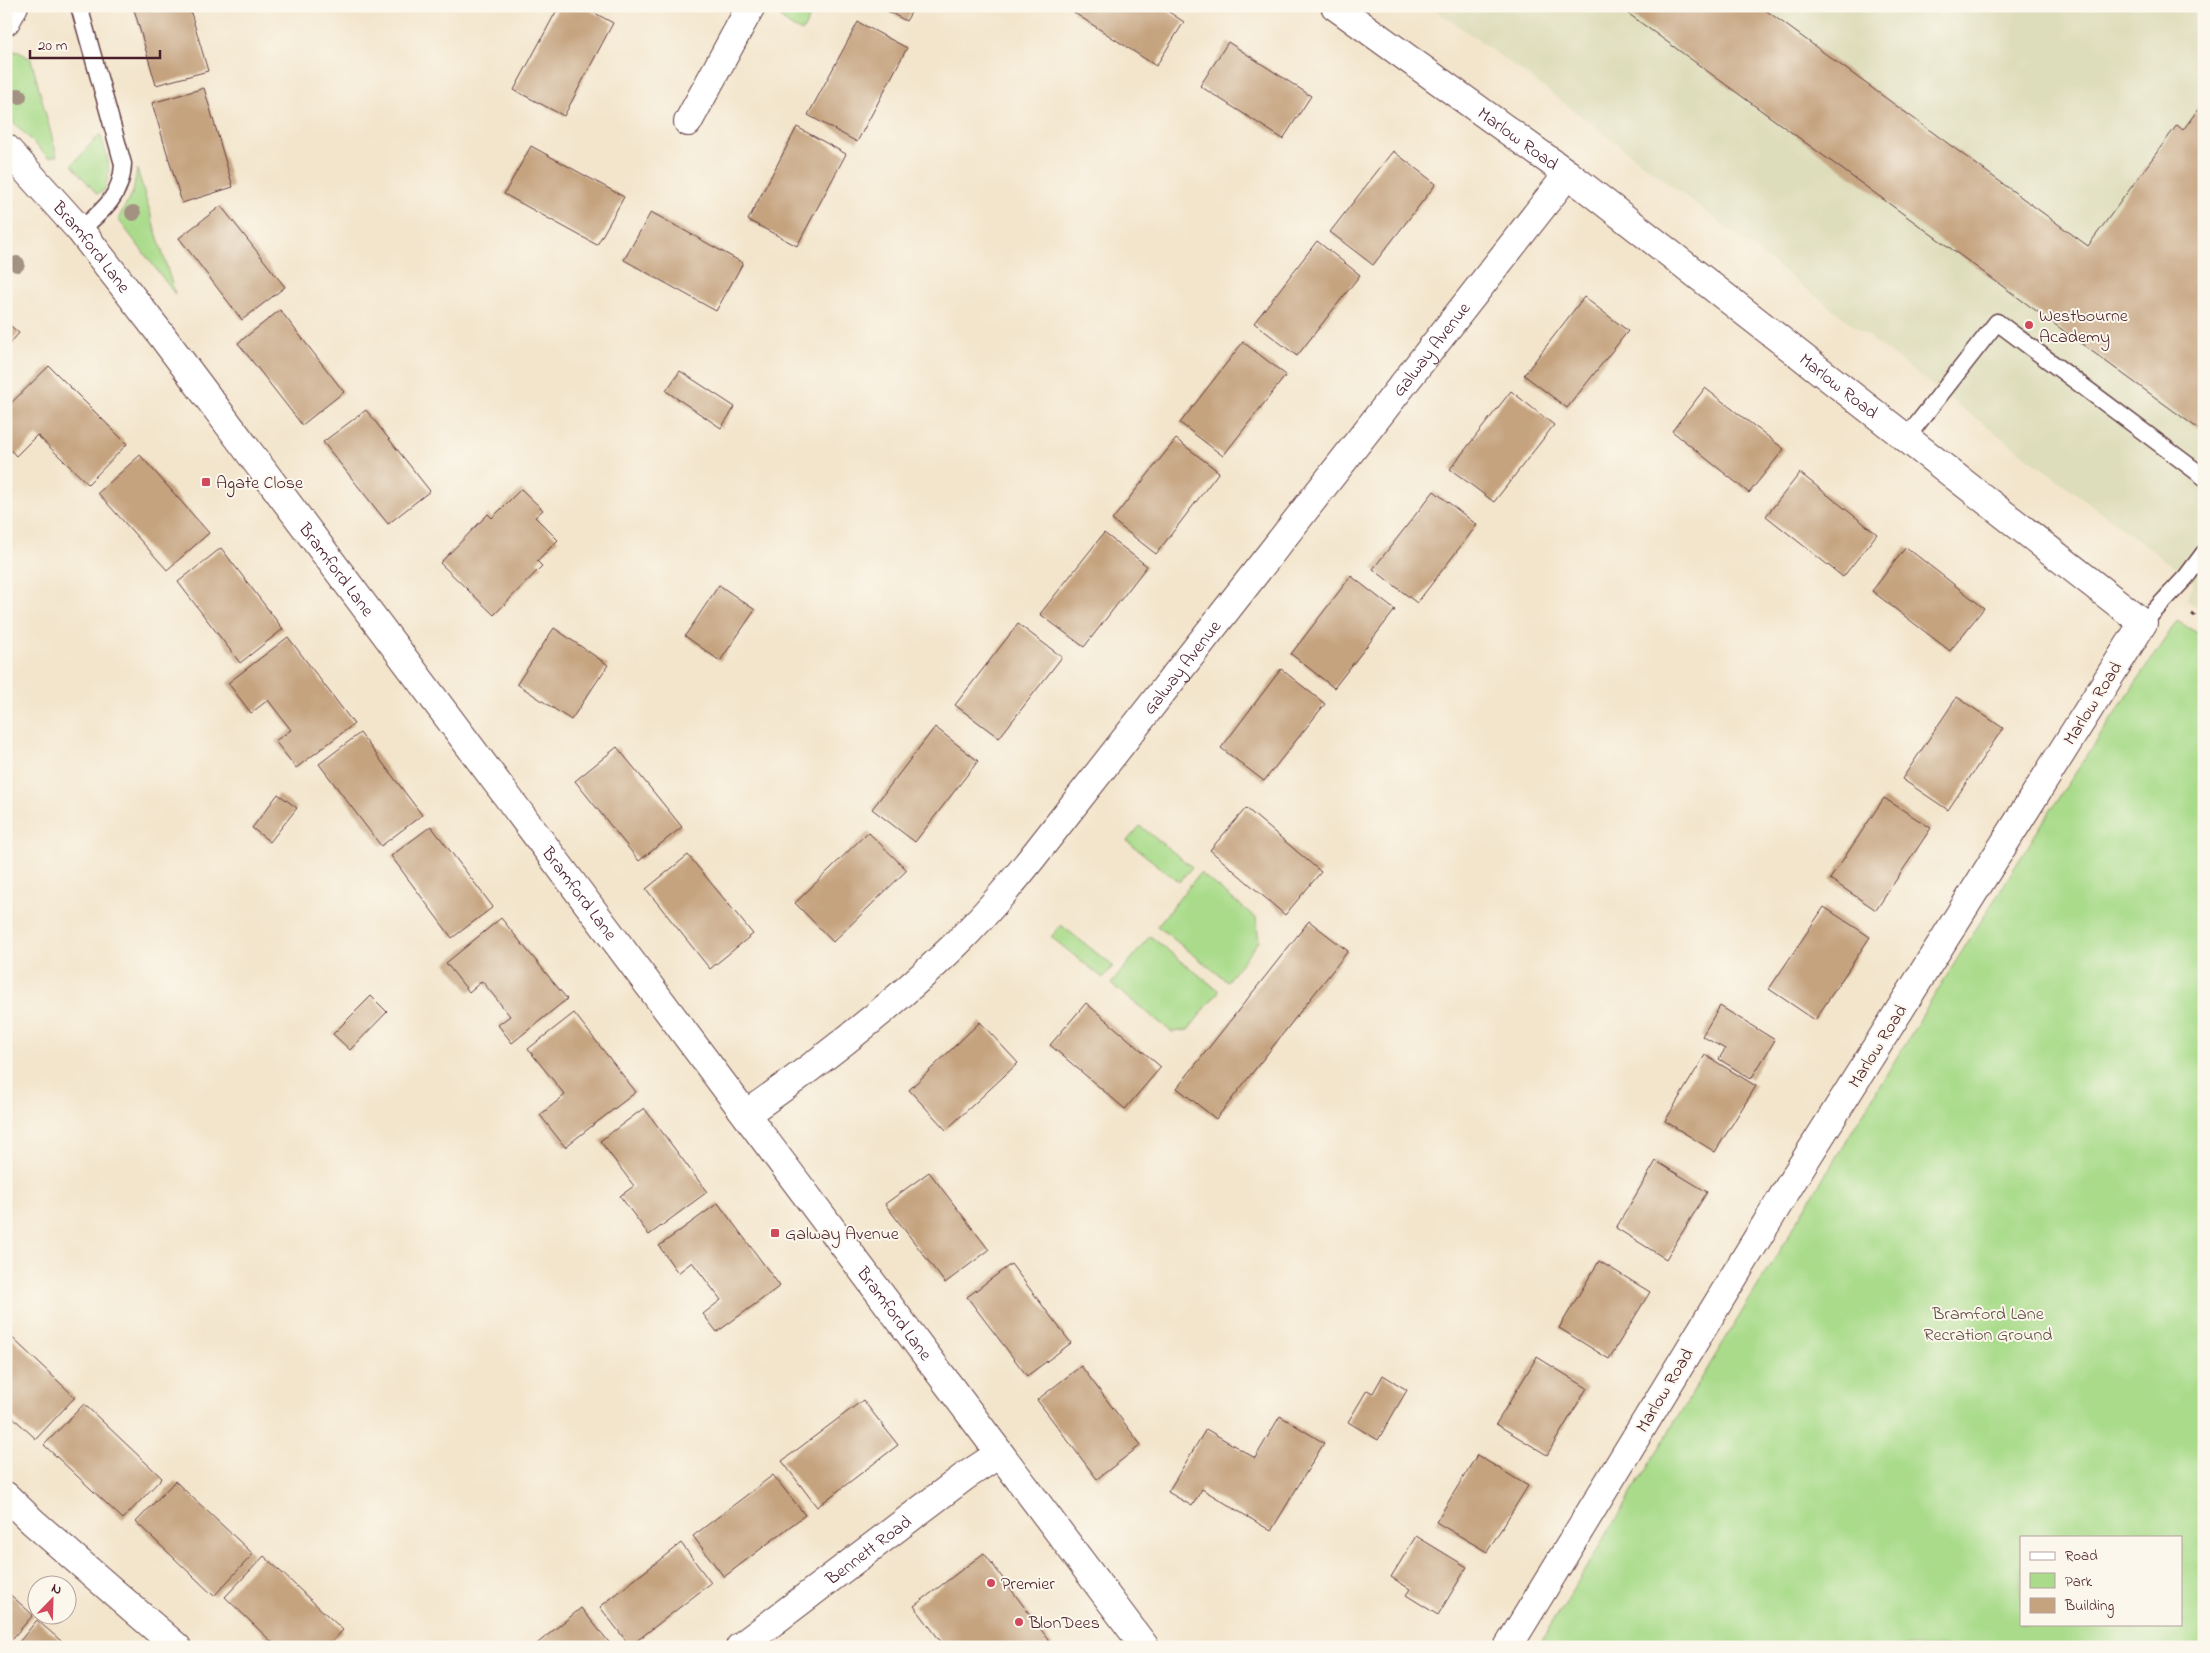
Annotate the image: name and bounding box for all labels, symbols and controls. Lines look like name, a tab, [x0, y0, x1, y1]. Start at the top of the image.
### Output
scale bar	[30, 28, 160, 60]
text: 20 m	[38, 35, 68, 57]
street label: Marlow Road	[1471, 102, 1563, 178]
street label: Bramford Lane	[45, 196, 136, 300]
street label: Galway Avenue	[1387, 297, 1478, 403]
place label: Westbourne Academy	[2039, 304, 2129, 351]
marker: Westbourne Academy	[2023, 319, 2035, 331]
street label: Marlow Road	[1793, 348, 1883, 426]
place label: Agate Close	[216, 471, 304, 498]
marker: Agate Close	[200, 476, 212, 488]
street label: Bramford Lane	[291, 517, 380, 624]
street label: Galway Avenue	[1138, 615, 1229, 721]
street label: Marlow Road	[2058, 657, 2130, 751]
street label: Bramford Lane	[534, 841, 623, 948]
street label: Marlow Road	[1843, 1000, 1915, 1094]
place label: Galway Avenue	[785, 1222, 900, 1248]
marker: Galway Avenue	[769, 1227, 781, 1239]
street label: Bramford Lane	[849, 1261, 938, 1368]
park label: Bramford Lane Recration Ground	[1924, 1302, 2052, 1349]
street label: Marlow Road	[1630, 1344, 1701, 1438]
street label: Bennett Road	[820, 1510, 918, 1593]
legend	[2020, 1536, 2182, 1626]
text: Road	[2065, 1545, 2098, 1567]
text: Park	[2065, 1571, 2093, 1593]
place label: Premier	[1001, 1572, 1055, 1598]
north arrow	[28, 1576, 78, 1626]
marker: Premier	[985, 1577, 997, 1589]
text: N	[48, 1578, 65, 1601]
text: Building	[2064, 1595, 2114, 1618]
place label: BlonDees	[1028, 1611, 1100, 1637]
marker: BlonDees	[1013, 1616, 1025, 1628]

